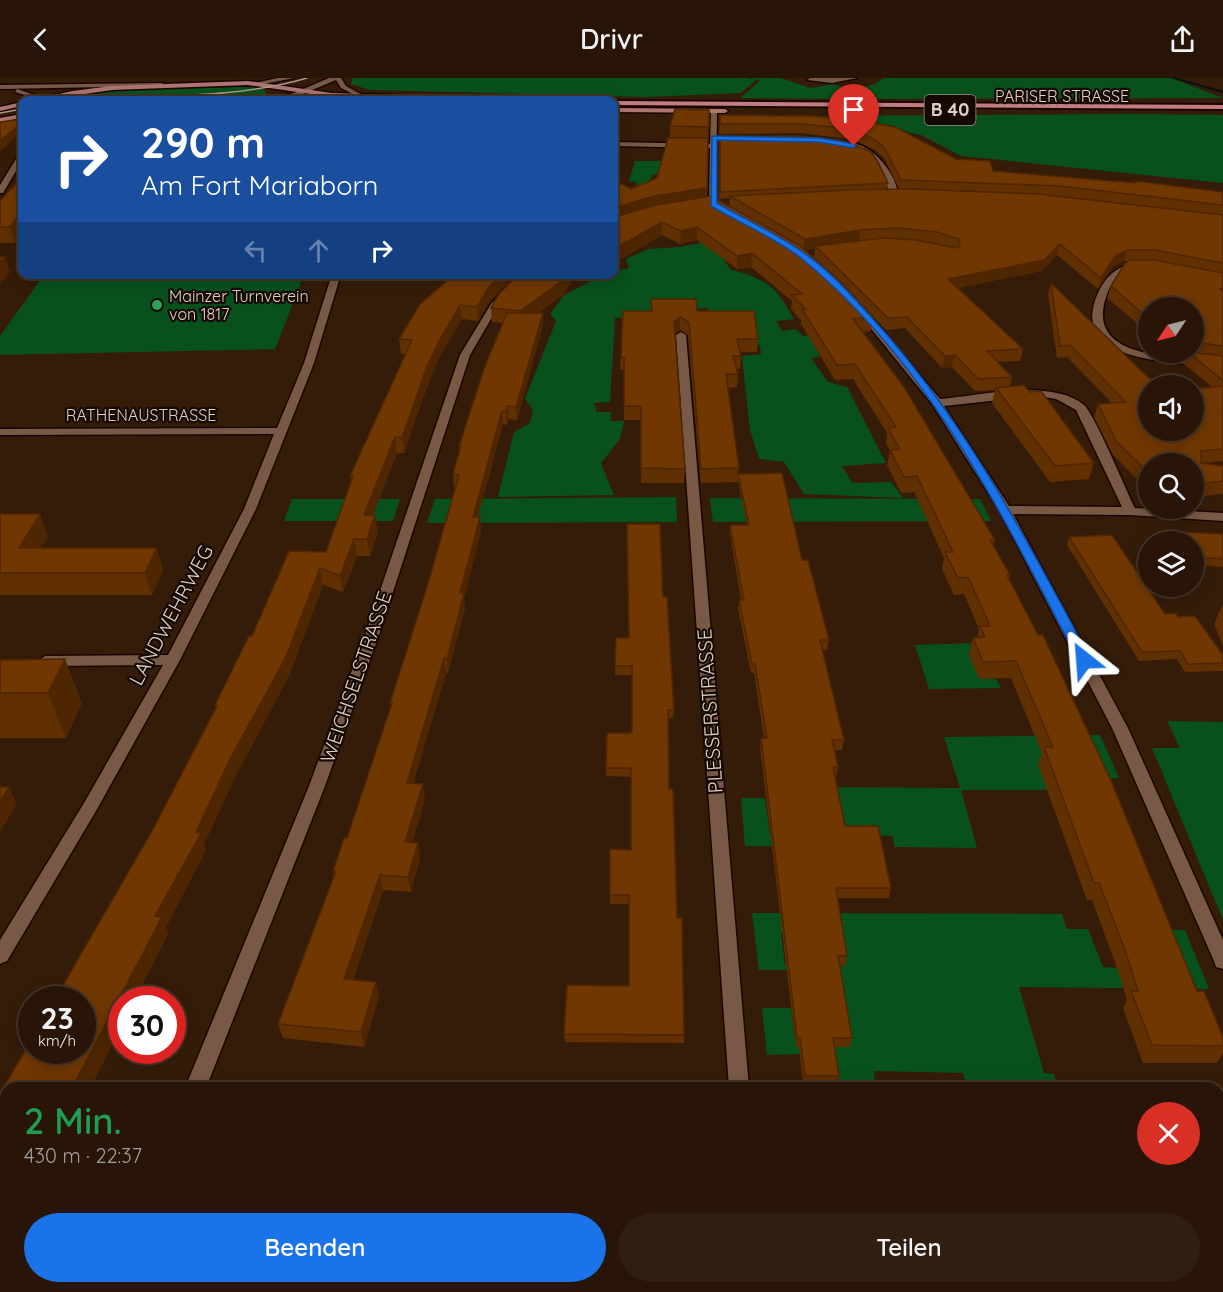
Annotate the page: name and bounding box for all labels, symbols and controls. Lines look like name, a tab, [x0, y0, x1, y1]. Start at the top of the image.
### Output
text: Drivr	[580, 22, 643, 56]
icon: back	[24, 23, 57, 56]
icon: share	[1166, 23, 1199, 56]
pin	[828, 84, 879, 146]
street label: PARISER STRASSE	[995, 86, 1129, 106]
icon: arrive	[837, 93, 870, 126]
road number: B 40	[924, 95, 976, 125]
text: 290 m	[141, 116, 265, 169]
icon: right	[42, 120, 120, 198]
text: Am Fort Mariaborn	[141, 168, 378, 202]
icon: left	[239, 234, 272, 267]
icon: ahead	[302, 234, 335, 267]
icon: right	[365, 234, 398, 267]
place label: Mainzer Turnverein von 1817	[169, 286, 309, 324]
north arrow	[1138, 297, 1204, 363]
map controls	[1138, 297, 1204, 597]
marker: Mainzer Turnverein von 1817	[150, 298, 164, 312]
button: sound	[1138, 375, 1204, 441]
street label: RATHENAUSTRASSE	[66, 405, 216, 425]
button: search	[1138, 453, 1204, 519]
button: layers	[1138, 531, 1204, 597]
street label: LANDWEHRWEG	[123, 540, 218, 689]
street label: WEICHSELSTRASSE	[314, 588, 397, 766]
street label: PLESSERSTRASSE	[691, 628, 728, 794]
position arrow	[1052, 628, 1116, 692]
speed limit sign: 30	[108, 986, 186, 1064]
text: 23	[40, 999, 74, 1037]
text: km/h	[38, 1031, 76, 1050]
text: 2 Min.	[24, 1098, 122, 1143]
button: close	[1137, 1102, 1200, 1165]
text: 430 m · 22:37	[24, 1143, 142, 1168]
button: Beenden	[24, 1213, 606, 1282]
button: Teilen	[618, 1213, 1200, 1282]

